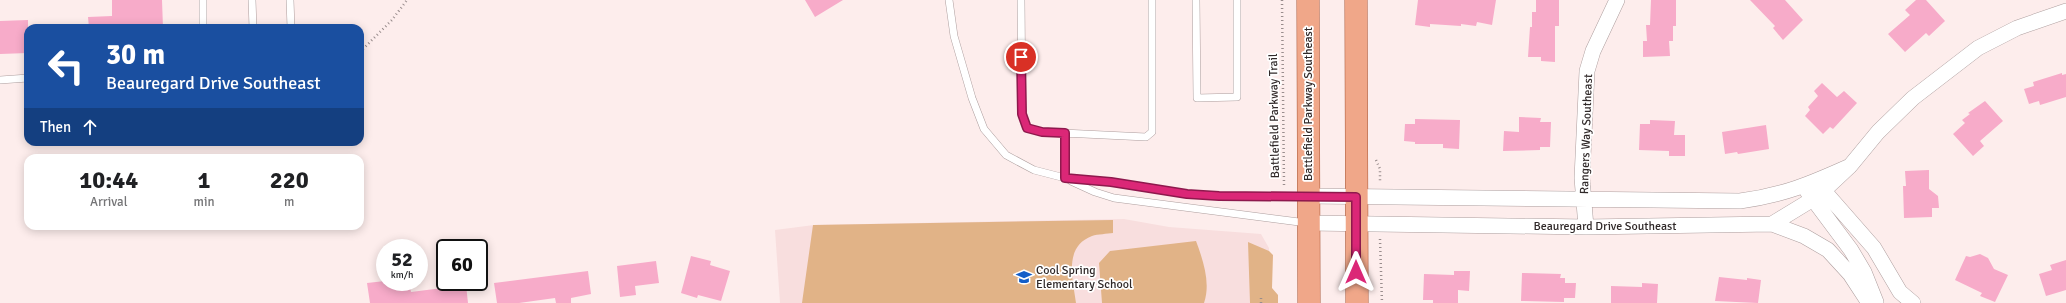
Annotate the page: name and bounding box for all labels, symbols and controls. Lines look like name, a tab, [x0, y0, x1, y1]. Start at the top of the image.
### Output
street label: Battlefield Parkway Southeast	[1301, 27, 1316, 181]
text: 30 m	[106, 38, 165, 72]
icon: left	[40, 40, 92, 92]
pin	[1004, 40, 1038, 74]
icon: arrive	[1010, 46, 1032, 68]
street label: Battlefield Parkway Trail	[1266, 53, 1283, 179]
text: Beauregard Drive Southeast	[106, 72, 321, 94]
street label: Rangers Way Southeast	[1577, 74, 1596, 194]
icon: ahead	[79, 116, 101, 138]
text: Then	[40, 118, 71, 136]
text: 10:44	[79, 165, 138, 195]
text: 1	[198, 165, 210, 195]
text: 220	[270, 165, 309, 195]
text: Arrival	[90, 194, 127, 210]
text: min	[194, 194, 215, 210]
text: m	[284, 194, 294, 210]
street label: Beauregard Drive Southeast	[1533, 219, 1677, 234]
speed limit sign: 60	[436, 239, 488, 291]
text: 52	[391, 247, 413, 272]
position arrow	[1335, 251, 1377, 293]
place label: Cool Spring Elementary School	[1036, 263, 1133, 292]
school or university icon: Cool Spring Elementary School	[1015, 268, 1033, 286]
text: km/h	[391, 269, 413, 281]

